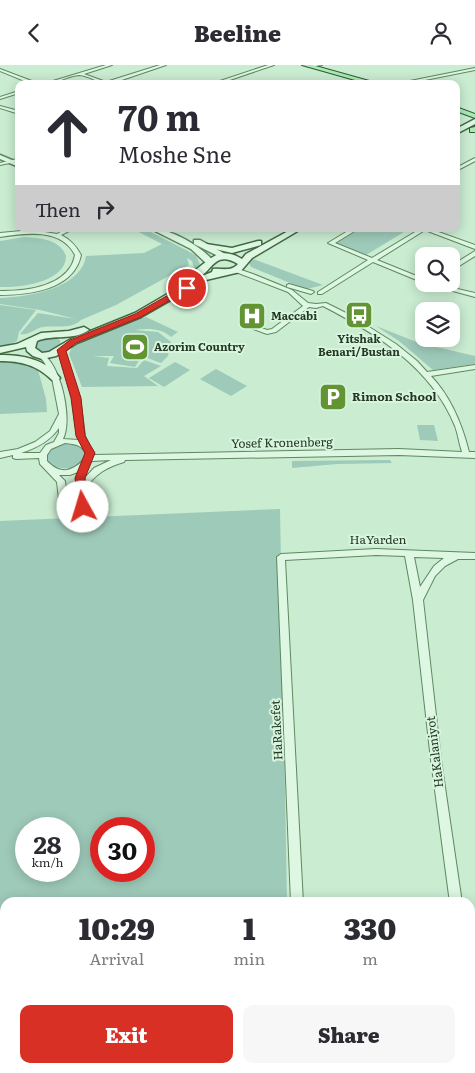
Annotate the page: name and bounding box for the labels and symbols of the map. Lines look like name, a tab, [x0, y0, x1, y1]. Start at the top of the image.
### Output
pin	[166, 267, 208, 309]
bus stop icon: Yitshak Benari/Bustan	[344, 300, 374, 330]
hospital icon: Maccabi	[237, 301, 267, 331]
place label: Maccabi	[271, 307, 317, 323]
place label: Yitshak Benari/Bustan	[318, 330, 400, 359]
sports icon: Azorim Country	[120, 332, 150, 362]
place label: Azorim Country	[154, 338, 245, 354]
parking icon: Rimon School	[318, 382, 348, 412]
place label: Rimon School	[352, 387, 437, 405]
street label: Yosef Kronenberg	[231, 432, 333, 452]
position arrow	[56, 480, 108, 532]
street label: HaYarden	[349, 530, 407, 548]
street label: HaRakefet	[265, 699, 287, 761]
street label: HaKalaniyot	[421, 715, 447, 789]
speed limit sign: 30	[90, 817, 155, 882]

